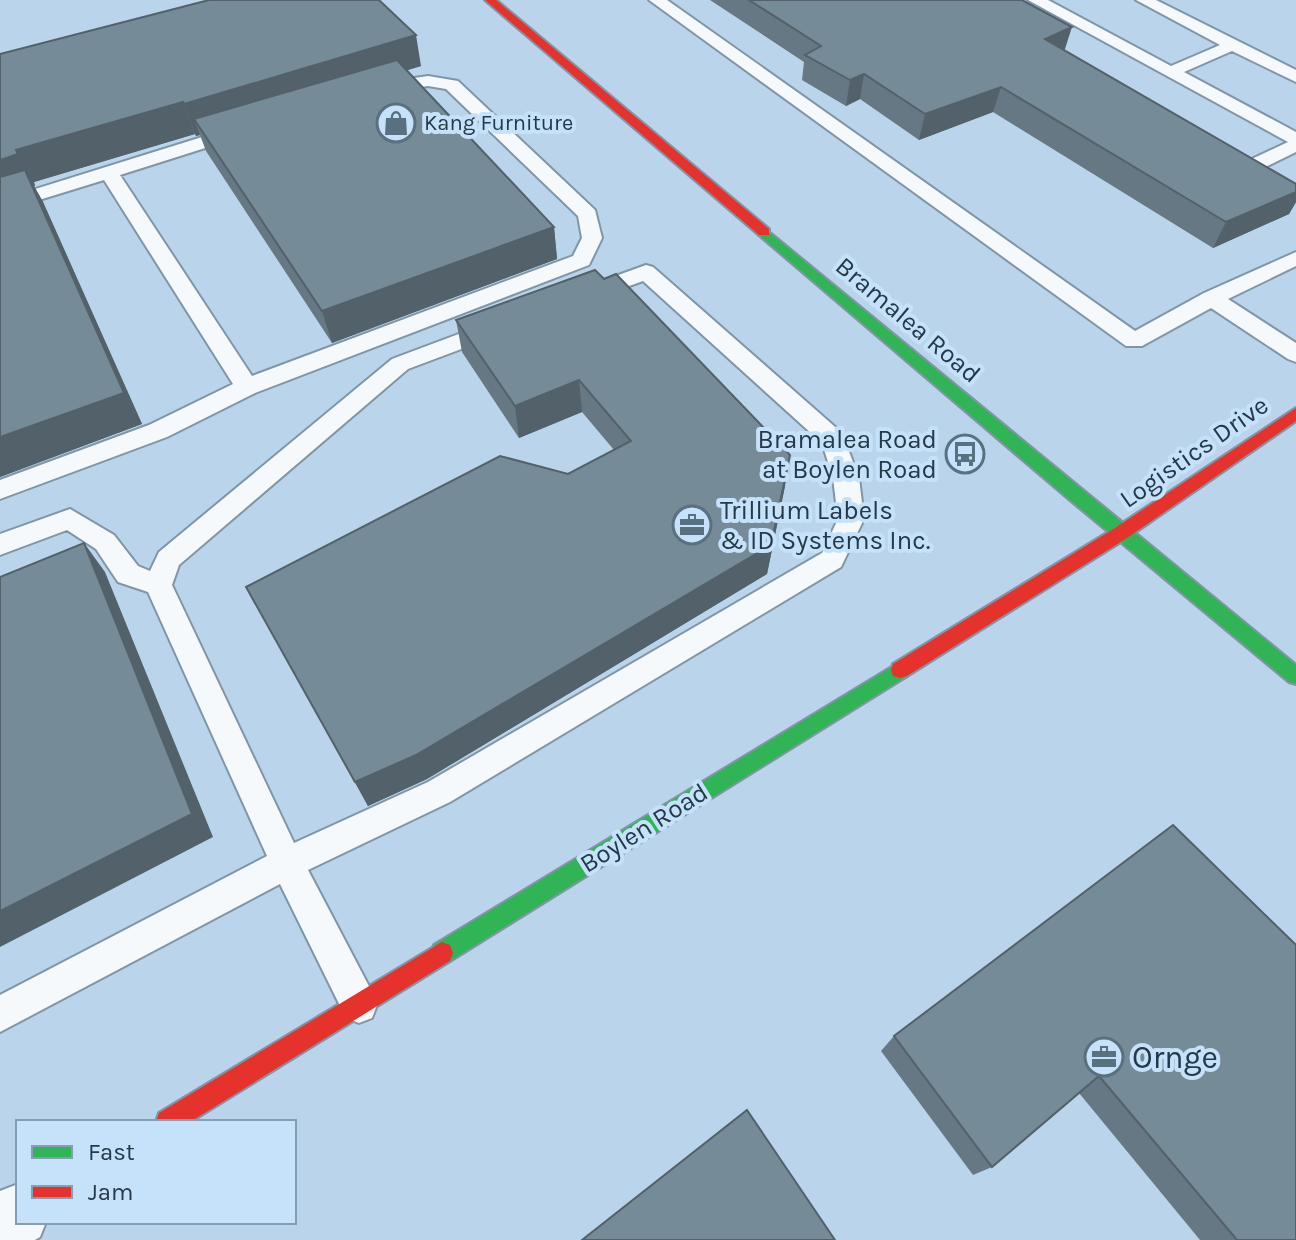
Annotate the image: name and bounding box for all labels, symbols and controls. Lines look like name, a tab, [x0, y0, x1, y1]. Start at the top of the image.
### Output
shop icon: Kang Furniture	[375, 102, 417, 144]
place label: Kang Furniture	[424, 110, 573, 136]
street label: Bramalea Road	[829, 250, 987, 390]
street label: Logistics Drive	[1114, 389, 1274, 515]
place label: Bramalea Road at Boylen Road	[758, 424, 937, 485]
bus stop icon: Bramalea Road at Boylen Road	[944, 433, 986, 475]
place label: Trillium Labels & ID Systems Inc.	[720, 495, 930, 556]
office icon: Trillium Labels & ID Systems Inc.	[671, 504, 713, 546]
street label: Boylen Road	[574, 776, 714, 880]
office icon: Ornge	[1083, 1036, 1125, 1078]
place label: Ornge	[1132, 1039, 1218, 1076]
legend	[16, 1120, 296, 1224]
text: Fast	[88, 1138, 135, 1166]
text: Jam	[88, 1178, 133, 1206]

